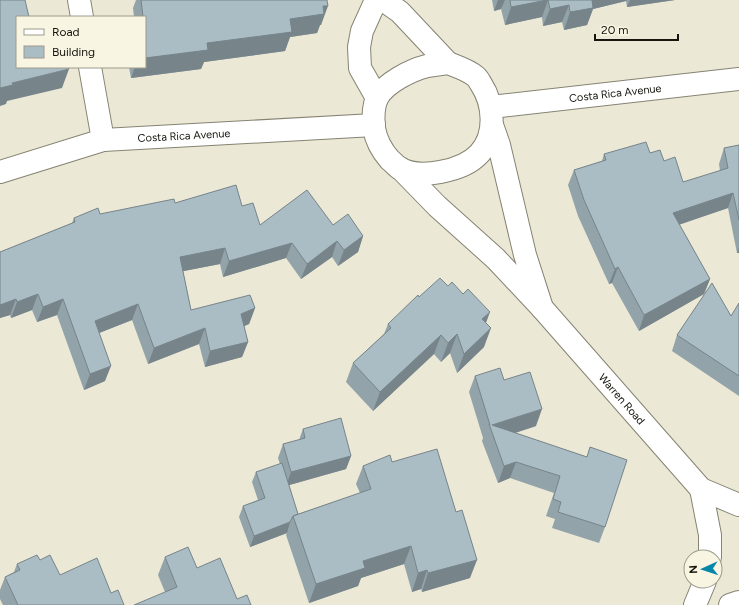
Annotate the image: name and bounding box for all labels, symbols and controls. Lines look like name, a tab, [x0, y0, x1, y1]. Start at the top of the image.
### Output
legend	[16, 16, 146, 68]
scale bar	[595, 16, 678, 42]
text: 20 m	[601, 23, 629, 37]
text: Road	[52, 25, 80, 39]
text: Building	[52, 45, 95, 59]
street label: Costa Rica Avenue	[568, 81, 662, 105]
street label: Costa Rica Avenue	[137, 126, 231, 145]
street label: Warren Road	[596, 371, 648, 427]
north arrow	[683, 549, 723, 589]
text: N	[687, 565, 700, 574]

